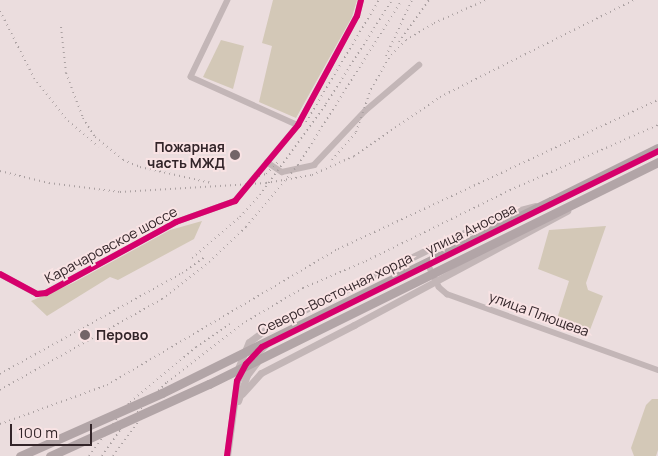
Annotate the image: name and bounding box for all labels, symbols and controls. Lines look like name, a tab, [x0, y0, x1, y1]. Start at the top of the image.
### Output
place label: Пожарная часть МЖД	[147, 139, 225, 172]
marker: Пожарная часть МЖД	[229, 149, 241, 161]
street label: улица Аносова	[423, 200, 519, 258]
street label: Карачаровское шоссе	[42, 203, 180, 287]
street label: Северо-Восточная хорда	[255, 249, 415, 339]
street label: улица Плющева	[487, 288, 591, 340]
place label: Перово	[96, 327, 148, 343]
marker: Перово	[78, 328, 92, 342]
scale bar	[12, 414, 95, 446]
text: 100 m	[18, 422, 58, 443]

